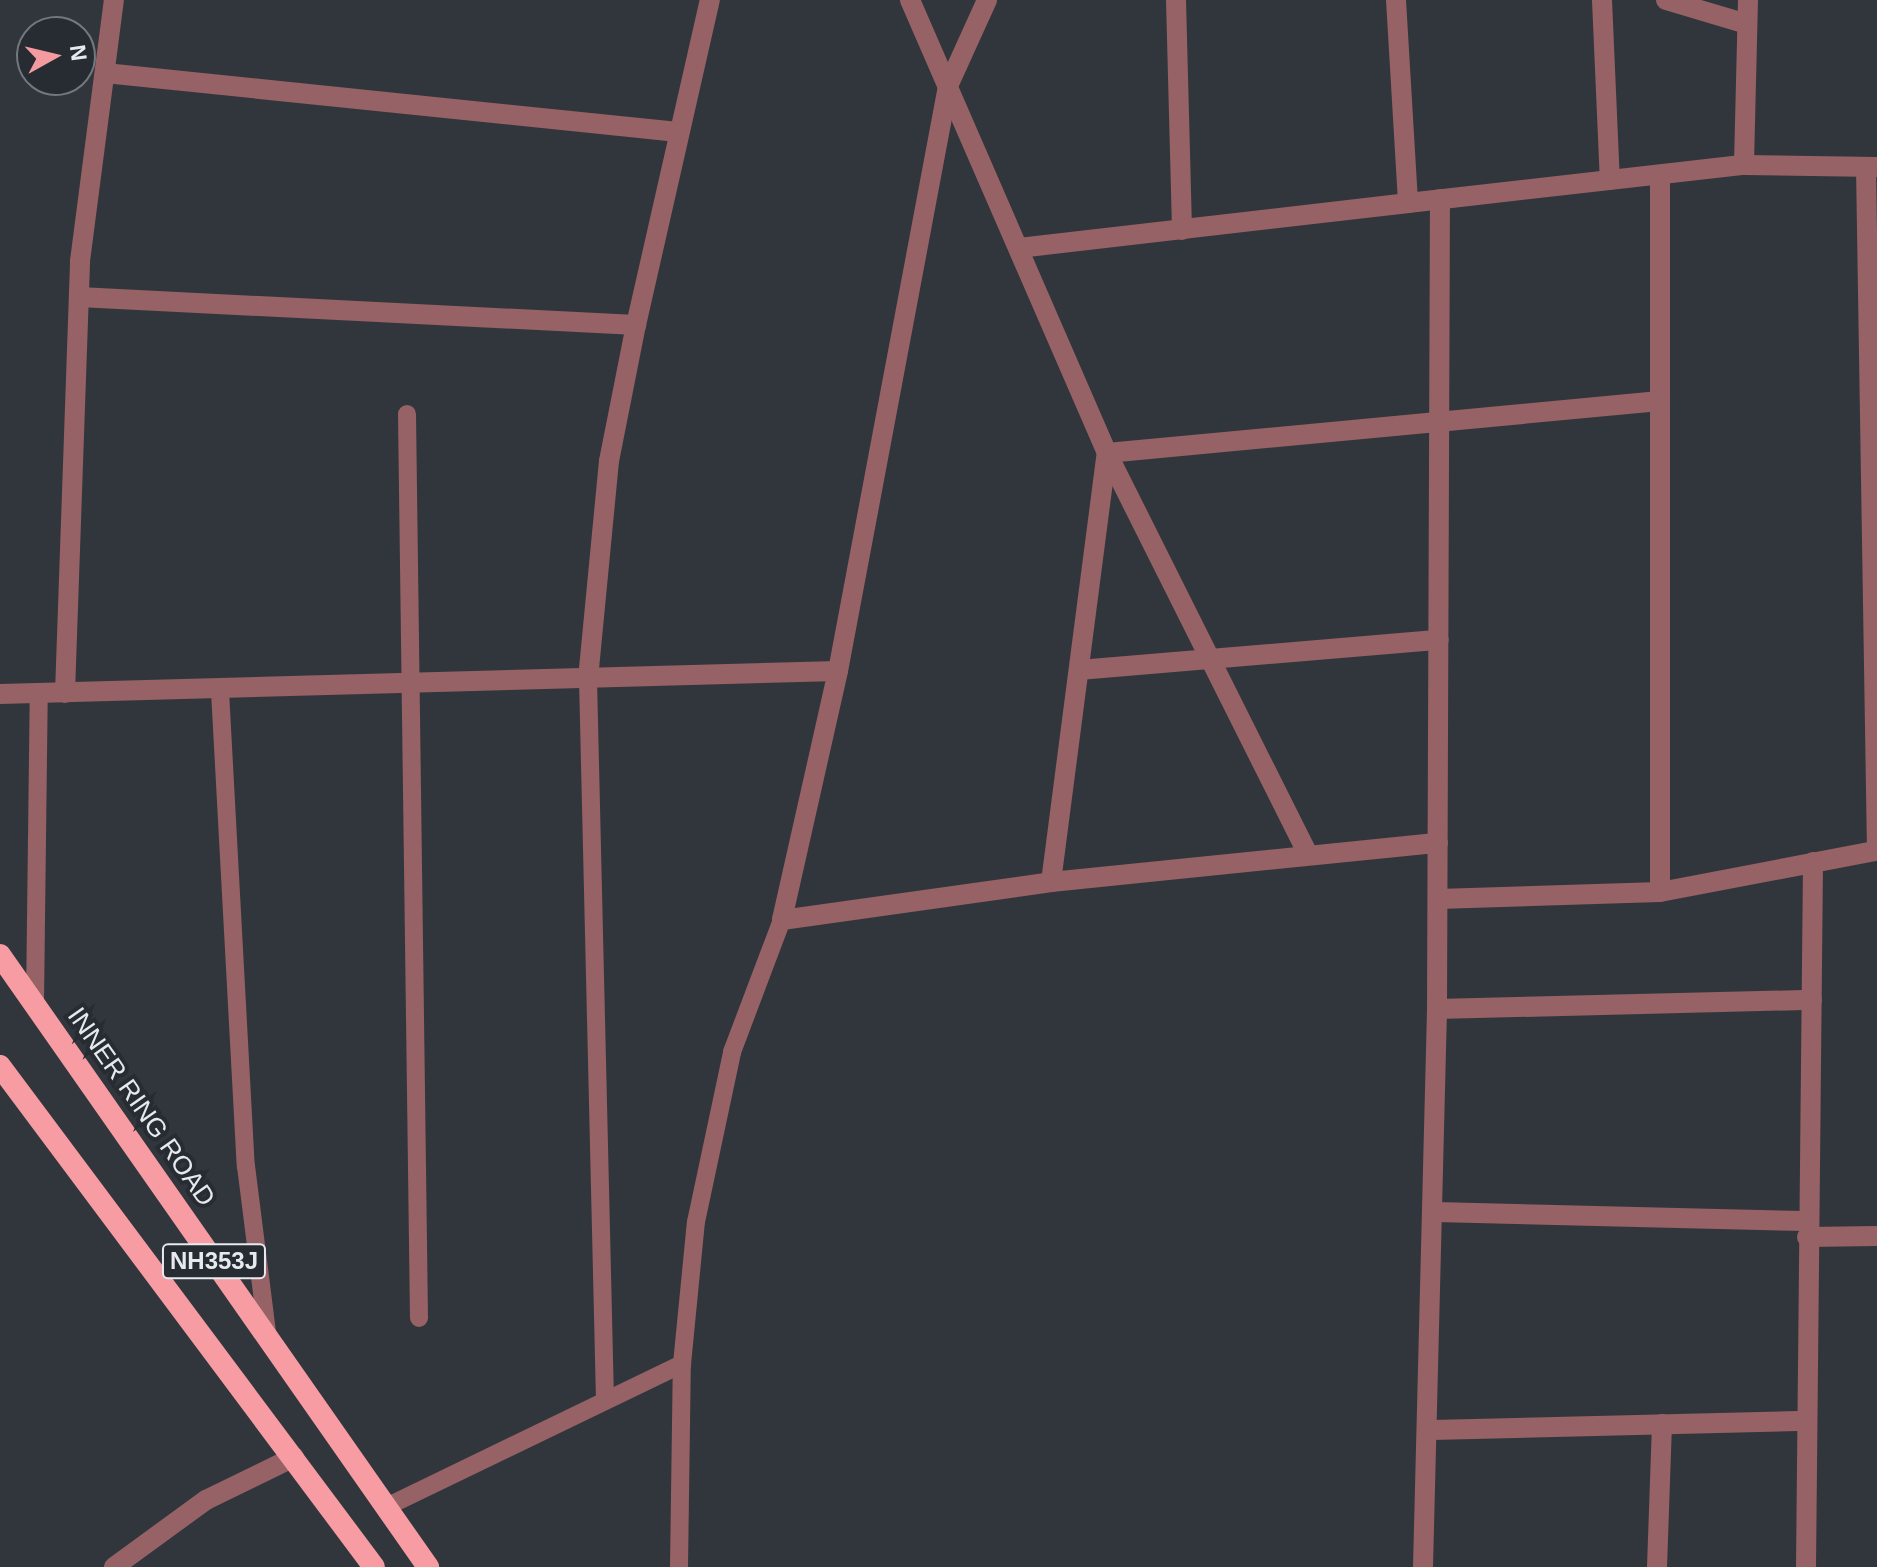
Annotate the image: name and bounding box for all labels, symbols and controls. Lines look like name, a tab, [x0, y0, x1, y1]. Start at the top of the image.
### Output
north arrow	[16, 16, 96, 96]
text: N	[65, 43, 92, 62]
street label: INNER RING ROAD	[61, 1002, 221, 1212]
road number: NH353J	[160, 1241, 268, 1281]

